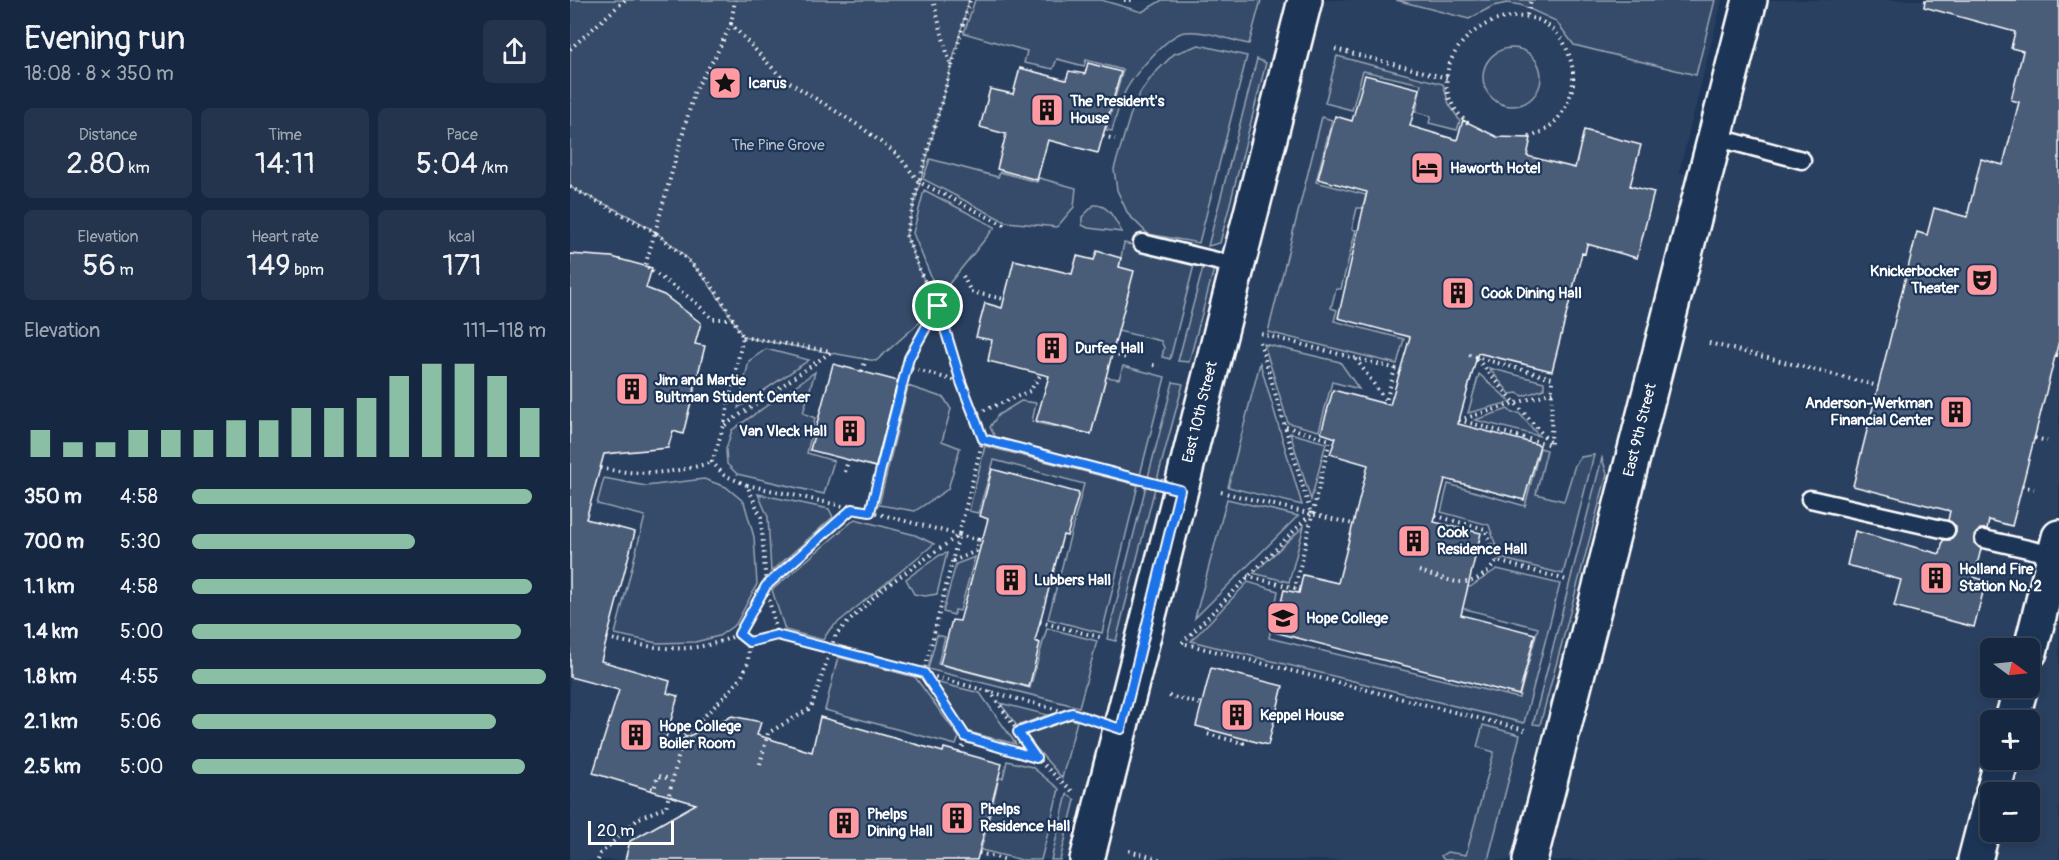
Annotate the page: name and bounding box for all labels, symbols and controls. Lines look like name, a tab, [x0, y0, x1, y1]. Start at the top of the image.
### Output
text: Evening run	[24, 18, 185, 59]
button: share	[483, 20, 546, 83]
text: 18:08 · 8 × 350 m	[24, 61, 174, 86]
place icon: Icarus	[707, 65, 743, 101]
place label: Icarus	[748, 74, 787, 93]
building icon: The President's House	[1029, 92, 1065, 128]
place label: The President's House	[1069, 92, 1165, 128]
text: Distance	[79, 125, 137, 145]
text: Time	[268, 125, 302, 145]
text: Pace	[446, 125, 478, 145]
park label: The Pine Grove	[731, 136, 825, 155]
text: 2.80	[66, 145, 125, 182]
text: 14:11	[255, 145, 315, 182]
text: 5:04	[416, 145, 478, 182]
hotel icon: Haworth Hotel	[1409, 150, 1445, 186]
text: km	[125, 158, 150, 178]
text: /km	[478, 158, 508, 178]
place label: Haworth Hotel	[1450, 159, 1541, 178]
text: Elevation	[78, 227, 138, 247]
text: Heart rate	[251, 227, 319, 247]
text: kcal	[449, 227, 475, 247]
text: 56	[82, 247, 116, 284]
text: 149	[246, 247, 291, 284]
text: 171	[442, 247, 482, 284]
text: m	[116, 260, 134, 280]
text: bpm	[291, 260, 324, 280]
place label: Knickerbocker Theater	[1870, 262, 1960, 298]
theatre icon: Knickerbocker Theater	[1964, 262, 2000, 298]
building icon: Cook Dining Hall	[1440, 275, 1476, 311]
pin	[912, 280, 963, 331]
place label: Cook Dining Hall	[1481, 284, 1582, 303]
icon: arrive	[921, 289, 954, 322]
text: Elevation	[24, 318, 100, 343]
text: 111–118 m	[463, 318, 546, 343]
building icon: Durfee Hall	[1034, 330, 1070, 366]
place label: Durfee Hall	[1075, 339, 1144, 358]
street label: East 10th Street	[1178, 358, 1222, 465]
building icon: Jim and Martie Bultman Student Center	[614, 371, 650, 407]
place label: Jim and Martie Bultman Student Center	[655, 371, 811, 407]
street label: East 9th Street	[1619, 380, 1661, 479]
place label: Anderson-Werkman Financial Center	[1805, 394, 1934, 430]
building icon: Anderson-Werkman Financial Center	[1938, 394, 1974, 430]
building icon: Van Vleck Hall	[832, 413, 868, 449]
place label: Van Vleck Hall	[739, 422, 827, 441]
text: 350 m	[24, 484, 82, 509]
text: 4:58	[120, 484, 158, 509]
building icon: Cook Residence Hall	[1396, 523, 1432, 559]
place label: Cook Residence Hall	[1437, 523, 1527, 559]
text: 700 m	[24, 529, 84, 554]
text: 5:30	[120, 529, 161, 554]
building icon: Holland Fire Station No. 2	[1918, 560, 1954, 596]
place label: Holland Fire Station No. 2	[1959, 560, 2042, 596]
building icon: Lubbers Hall	[993, 562, 1029, 598]
place label: Lubbers Hall	[1034, 571, 1111, 590]
text: 1.1 km	[24, 574, 74, 599]
text: 4:58	[120, 574, 158, 599]
school or university icon: Hope College	[1265, 600, 1301, 636]
place label: Hope College	[1306, 609, 1389, 628]
text: 1.4 km	[24, 619, 78, 644]
text: 5:00	[120, 619, 164, 644]
north arrow	[1980, 638, 2040, 698]
map controls	[1980, 638, 2040, 842]
text: 1.8 km	[24, 664, 77, 689]
text: 4:55	[120, 664, 159, 689]
building icon: Keppel House	[1219, 697, 1255, 733]
place label: Keppel House	[1260, 706, 1345, 725]
text: 2.1 km	[24, 709, 78, 734]
text: 5:06	[120, 709, 161, 734]
button: +	[1980, 710, 2040, 770]
building icon: Hope College Boiler Room	[618, 717, 654, 753]
place label: Hope College Boiler Room	[659, 717, 742, 753]
text: 2.5 km	[24, 754, 81, 779]
text: 5:00	[120, 754, 164, 779]
button: −	[1980, 782, 2040, 842]
building icon: Phelps Residence Hall	[939, 800, 975, 836]
place label: Phelps Residence Hall	[980, 800, 1070, 836]
building icon: Phelps Dining Hall	[826, 805, 862, 841]
place label: Phelps Dining Hall	[867, 805, 933, 841]
scale bar	[588, 818, 674, 846]
text: 20 m	[597, 821, 635, 841]

